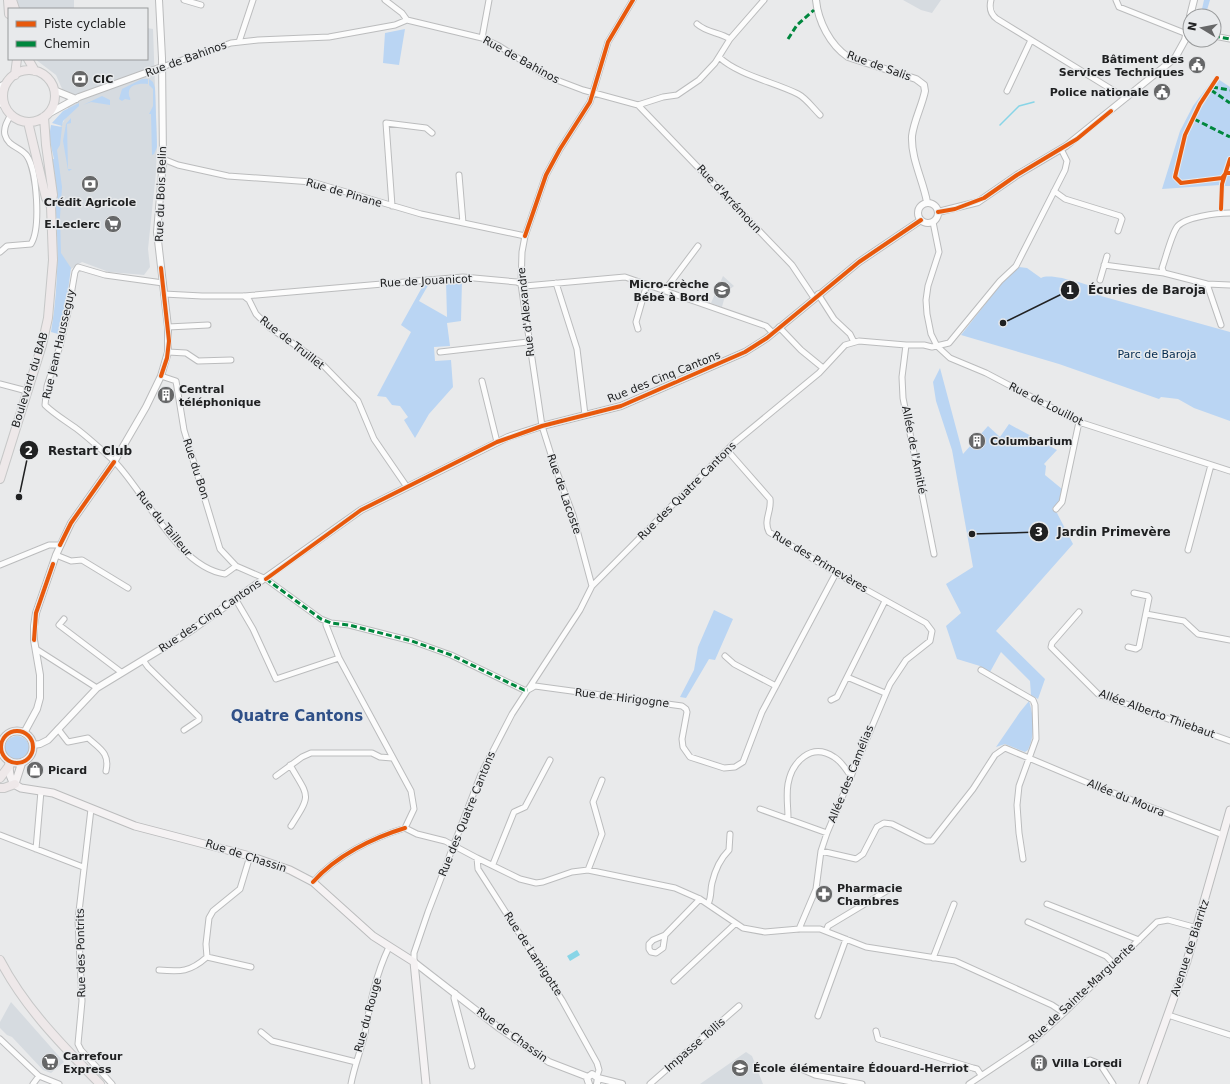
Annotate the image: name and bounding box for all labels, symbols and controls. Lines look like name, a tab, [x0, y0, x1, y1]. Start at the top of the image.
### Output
legend	[8, 8, 148, 60]
north arrow	[1182, 8, 1222, 48]
text: Piste cyclable	[44, 17, 126, 31]
text: N	[1185, 21, 1200, 32]
street label: Rue de Bahinos	[481, 34, 562, 87]
text: Chemin	[44, 37, 90, 51]
street label: Rue de Bahinos	[144, 38, 229, 80]
street label: Rue de Salis	[845, 48, 913, 84]
place label: Bâtiment des Services Techniques	[1059, 53, 1184, 79]
public building icon: Bâtiment des Services Techniques	[1187, 55, 1207, 75]
bank icon: CIC	[70, 69, 90, 89]
place label: CIC	[93, 73, 113, 86]
public building icon: Police nationale	[1152, 82, 1172, 102]
place label: Police nationale	[1050, 86, 1149, 99]
street label: Rue du Bois Belin	[153, 146, 169, 242]
street label: Rue d'Arrémoun	[694, 162, 764, 236]
bank icon: Crédit Agricole	[80, 174, 100, 194]
street label: Rue de Pinane	[304, 176, 384, 210]
place label: Crédit Agricole	[44, 196, 136, 209]
supermarket icon: E.Leclerc	[103, 214, 123, 234]
place label: E.Leclerc	[44, 218, 100, 231]
street label: Rue d'Alexandre	[515, 266, 537, 357]
street label: Rue de Jouanicot	[380, 272, 473, 290]
place label: Micro-crèche Bébé à Bord	[629, 278, 709, 304]
callout: Écuries de Baroja	[1060, 278, 1214, 302]
school or university icon: Micro-crèche Bébé à Bord	[712, 280, 732, 300]
text: Écuries de Baroja	[1088, 282, 1206, 297]
text: 1	[1066, 283, 1074, 297]
street label: Rue Jean Hausseguy	[40, 287, 78, 400]
street label: Rue de Truillet	[257, 314, 327, 373]
street label: Boulevard du BAB	[9, 331, 51, 429]
street label: Rue des Cinq Cantons	[606, 348, 723, 406]
park label: Parc de Baroja	[1117, 348, 1197, 361]
street label: Rue de Louillot	[1007, 380, 1086, 429]
place label: Central téléphonique	[179, 383, 261, 409]
building icon: Central téléphonique	[156, 385, 176, 405]
street label: Allée de l'Amitié	[899, 405, 929, 495]
building icon: Columbarium	[967, 431, 987, 451]
place label: Columbarium	[990, 435, 1072, 448]
street label: Rue du Bon	[180, 437, 212, 501]
callout: Restart Club	[19, 438, 140, 462]
street label: Rue des Quatre Cantons	[635, 439, 739, 543]
text: 2	[25, 444, 33, 458]
text: Restart Club	[48, 444, 133, 458]
street label: Rue de Lacoste	[544, 452, 584, 536]
street label: Rue du Tailleur	[133, 488, 195, 560]
callout: Jardin Primevère	[1029, 520, 1179, 544]
text: 3	[1035, 525, 1043, 539]
text: Jardin Primevère	[1056, 525, 1171, 539]
street label: Rue des Primevères	[770, 528, 870, 596]
street label: Rue des Cinq Cantons	[156, 577, 264, 655]
street label: Rue de Hirigogne	[574, 686, 670, 710]
street label: Allée Alberto Thiebaut	[1097, 687, 1217, 741]
district label: Quatre Cantons	[231, 707, 363, 725]
street label: Allée des Camélias	[825, 723, 877, 825]
street label: Rue des Quatre Cantons	[436, 749, 498, 878]
shop icon: Picard	[25, 760, 45, 780]
place label: Picard	[48, 764, 87, 777]
street label: Allée du Moura	[1085, 777, 1167, 819]
street label: Rue de Chassin	[204, 837, 288, 875]
place label: Pharmacie Chambres	[837, 882, 902, 908]
pharmacy icon: Pharmacie Chambres	[814, 884, 834, 904]
street label: Avenue de Biarritz	[1168, 898, 1212, 998]
street label: Rue des Pontrits	[74, 908, 88, 998]
street label: Rue de Lamigotte	[501, 910, 565, 999]
street label: Rue de Sainte-Marguerite	[1026, 940, 1138, 1046]
street label: Rue du Rouge	[352, 976, 384, 1054]
street label: Rue de Chassin	[474, 1005, 550, 1065]
street label: Impasse Tollis	[662, 1015, 728, 1075]
place label: Carrefour Express	[63, 1050, 123, 1076]
supermarket icon: Carrefour Express	[40, 1052, 60, 1072]
building icon: Villa Loredi	[1029, 1053, 1049, 1073]
place label: Villa Loredi	[1052, 1057, 1122, 1070]
school or university icon: École élémentaire Édouard-Herriot	[730, 1058, 750, 1078]
place label: École élémentaire Édouard-Herriot	[753, 1062, 968, 1075]

